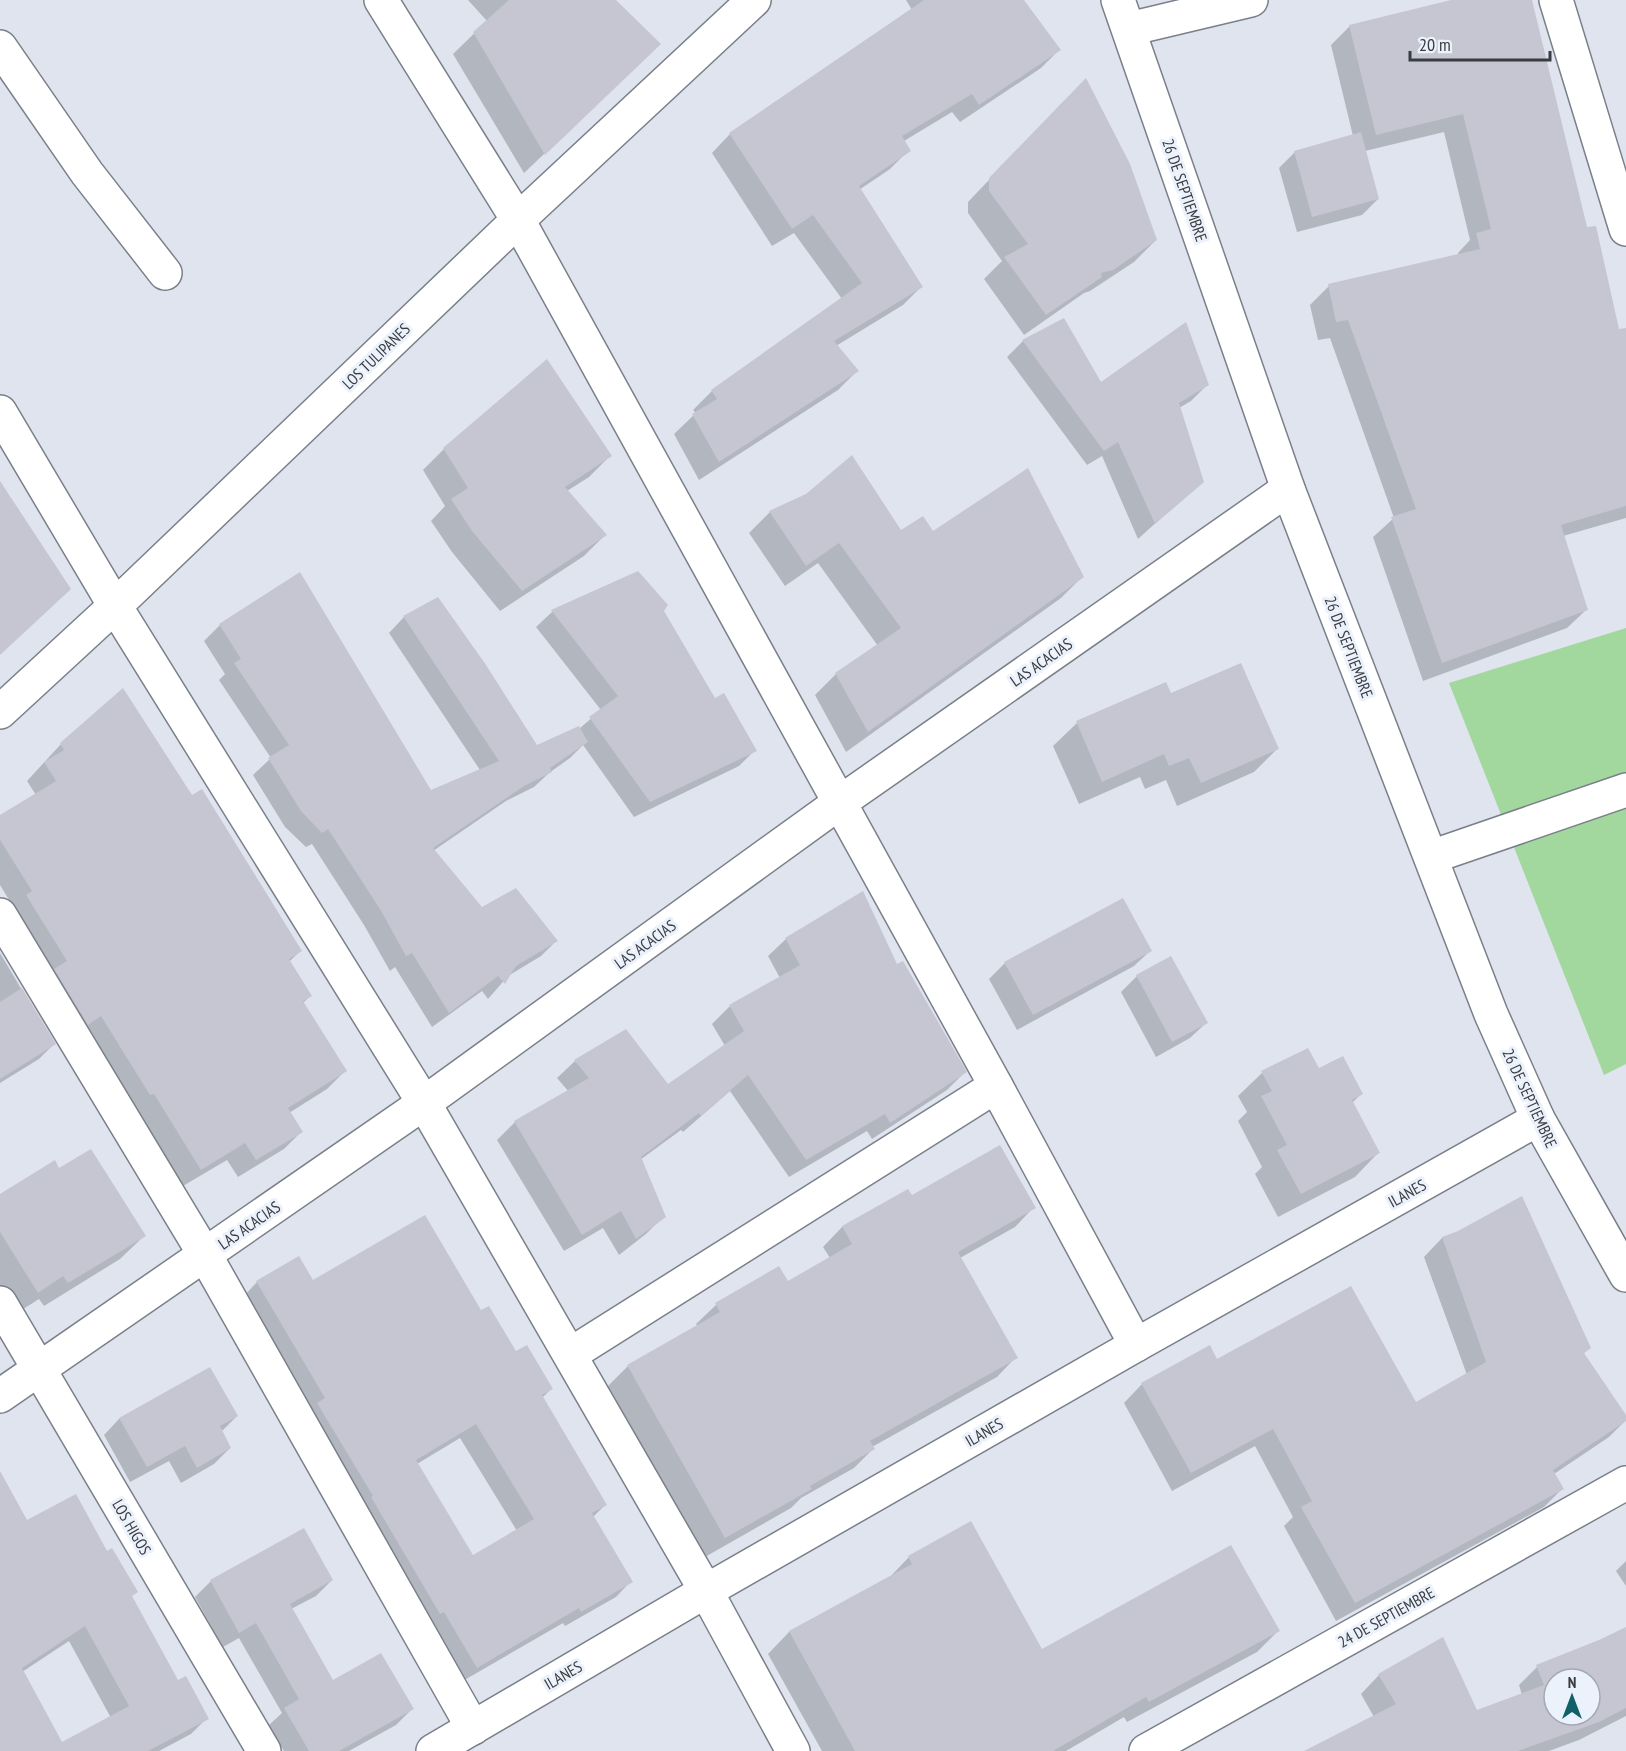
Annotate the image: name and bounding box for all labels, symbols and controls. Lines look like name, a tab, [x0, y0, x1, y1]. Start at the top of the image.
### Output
scale bar	[1410, 24, 1550, 62]
text: 20 m	[1419, 33, 1451, 56]
street label: 26 DE SEPTIEMBRE	[1158, 136, 1212, 244]
street label: LOS TULIPANES	[338, 319, 414, 393]
street label: 26 DE SEPTIEMBRE	[1320, 593, 1378, 701]
street label: LAS ACACIAS	[1006, 633, 1076, 691]
street label: LAS ACACIAS	[610, 915, 680, 973]
street label: 26 DE SEPTIEMBRE	[1498, 1045, 1562, 1151]
street label: ILANES	[1385, 1174, 1430, 1212]
street label: LAS ACACIAS	[214, 1196, 284, 1254]
street label: ILANES	[962, 1413, 1007, 1451]
street label: LOS HIGOS	[108, 1496, 156, 1558]
street label: 24 DE SEPTIEMBRE	[1334, 1582, 1438, 1652]
street label: ILANES	[541, 1656, 586, 1694]
north arrow	[1542, 1667, 1602, 1727]
text: N	[1568, 1672, 1576, 1692]

